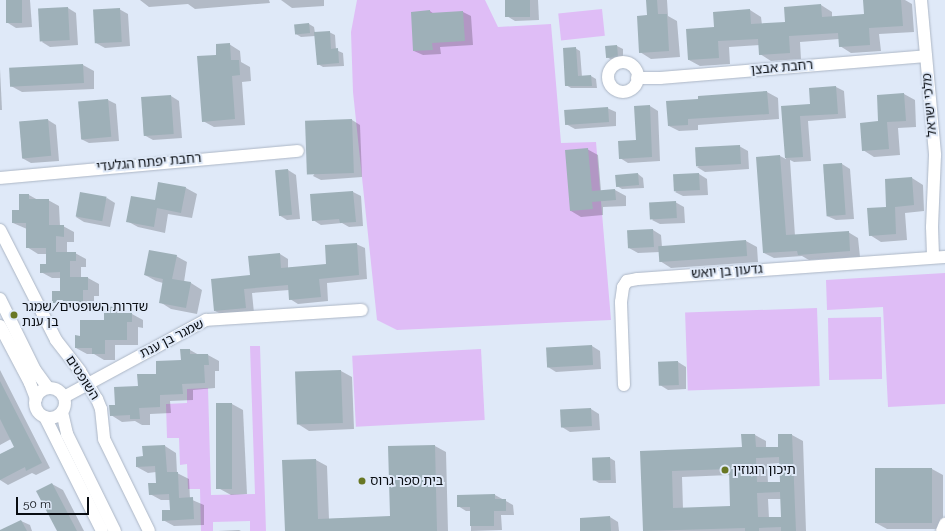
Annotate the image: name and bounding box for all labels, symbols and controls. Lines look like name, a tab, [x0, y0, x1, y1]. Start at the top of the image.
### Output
street label: רחבת אבצן	[750, 58, 814, 78]
street label: מלכי ישראל	[919, 73, 941, 137]
street label: רחבת יפתח הגלעדי	[96, 151, 202, 175]
street label: גדעון בן יואש	[691, 262, 763, 282]
place label: שדרות השופטים/שמגר בן ענת	[22, 300, 148, 331]
marker: שדרות השופטים/שמגר בן ענת	[9, 310, 19, 320]
street label: שמגר בן ענת	[137, 316, 207, 362]
street label: השופטים	[62, 353, 102, 403]
place label: תיכון רוגוזין	[733, 462, 796, 478]
marker: תיכון רוגוזין	[720, 465, 730, 475]
place label: בית ספר גרוס	[370, 473, 443, 489]
marker: בית ספר גרוס	[357, 476, 367, 486]
scale bar	[18, 489, 91, 515]
text: 50 m	[23, 497, 51, 511]

